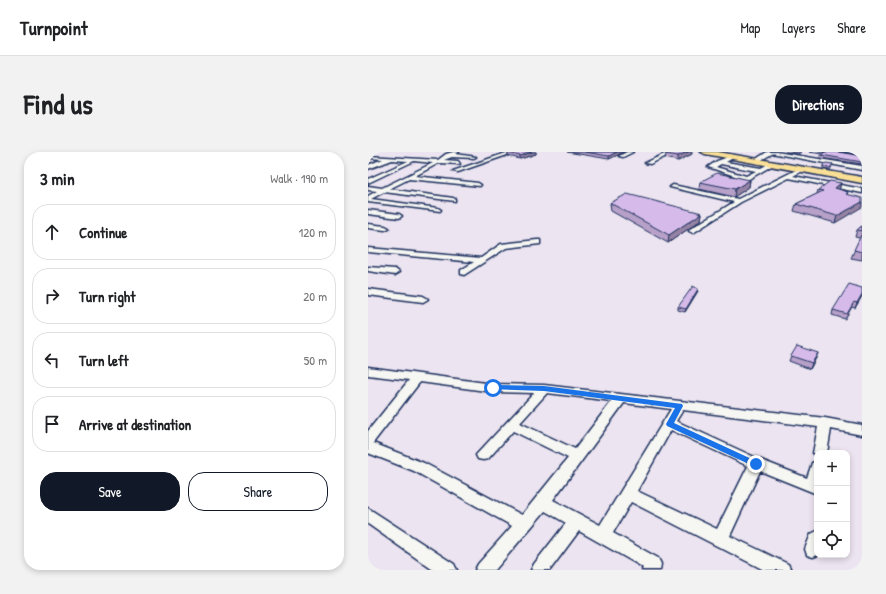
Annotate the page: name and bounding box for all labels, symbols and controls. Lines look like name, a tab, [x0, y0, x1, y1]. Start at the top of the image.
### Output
text: Turnpoint	[20, 15, 88, 41]
text: Map	[740, 18, 760, 37]
text: Layers	[782, 18, 815, 37]
text: Share	[837, 18, 866, 37]
text: Find us	[24, 85, 93, 123]
button: Directions	[775, 85, 862, 124]
text: 3 min	[40, 167, 75, 190]
text: Walk · 190 m	[270, 169, 328, 187]
icon: ahead	[41, 221, 63, 243]
text: Continue	[79, 222, 127, 243]
text: 120 m	[299, 223, 327, 241]
icon: right	[41, 285, 63, 307]
text: Turn right	[79, 286, 135, 307]
text: 20 m	[303, 287, 327, 305]
icon: left	[41, 349, 63, 371]
text: Turn left	[79, 350, 129, 371]
text: 50 m	[304, 351, 327, 369]
route start	[484, 379, 502, 397]
icon: arrive	[41, 413, 63, 435]
text: Arrive at destination	[79, 414, 191, 435]
map controls	[814, 450, 850, 558]
button: +	[814, 450, 850, 486]
route end	[747, 455, 765, 473]
button: Save	[40, 472, 180, 511]
button: Share	[188, 472, 328, 511]
button: −	[814, 486, 850, 522]
button: locate	[814, 522, 850, 558]

